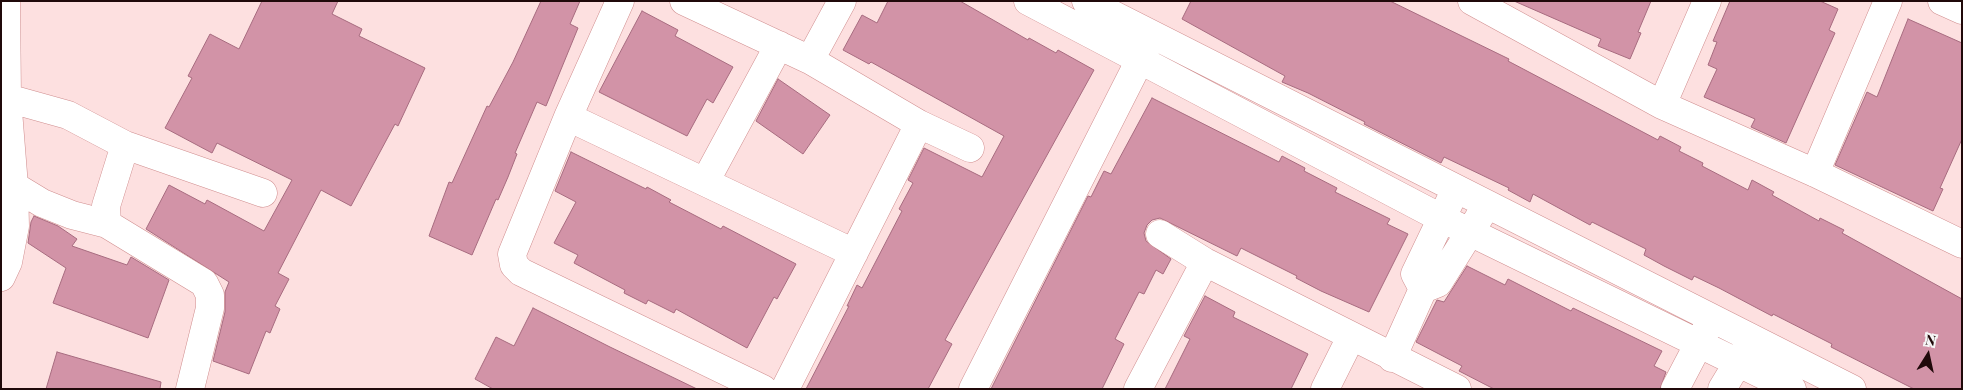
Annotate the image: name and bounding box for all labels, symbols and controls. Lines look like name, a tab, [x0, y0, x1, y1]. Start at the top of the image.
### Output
north arrow	[1903, 330, 1953, 380]
text: N	[1924, 330, 1937, 350]

